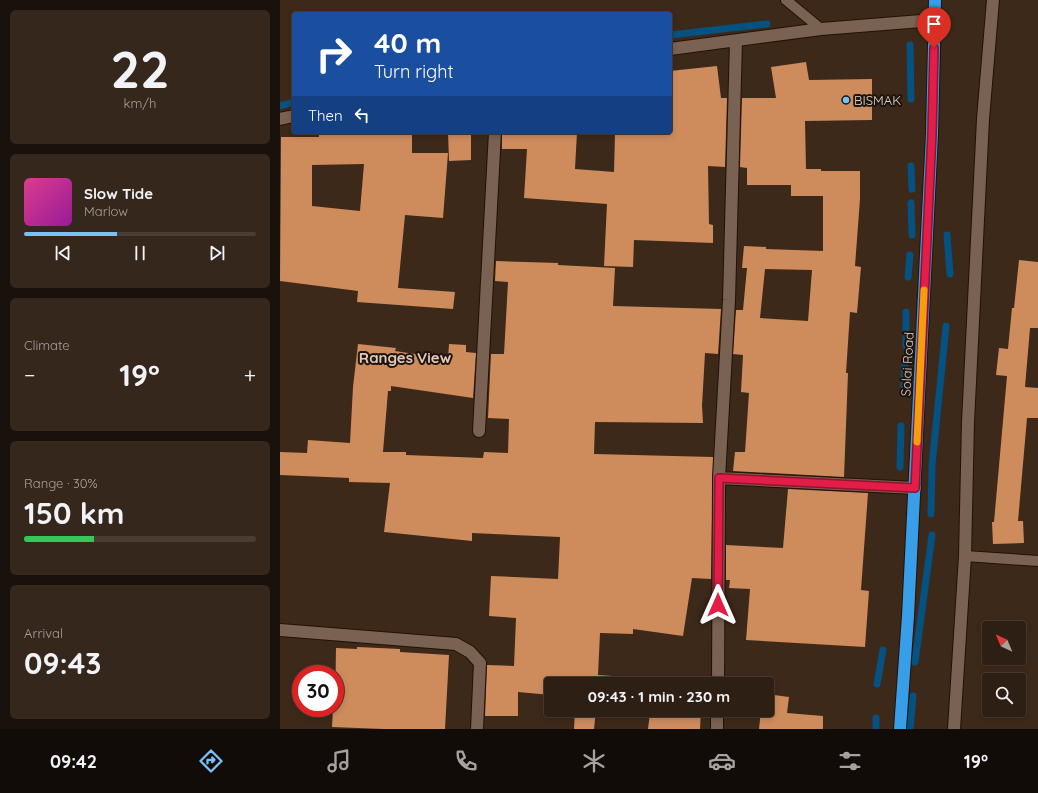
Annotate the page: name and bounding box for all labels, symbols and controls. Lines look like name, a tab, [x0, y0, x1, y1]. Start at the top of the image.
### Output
pin	[917, 7.0, 951, 48]
icon: arrive	[923, 13, 945, 35]
text: 40 m	[374, 25, 441, 60]
icon: right	[308, 28, 360, 80]
text: 22	[110, 36, 170, 101]
text: Turn right	[374, 60, 454, 83]
place label: BISMAK	[854, 92, 901, 108]
text: km/h	[124, 95, 156, 111]
marker: BISMAK	[841, 95, 851, 105]
icon: left	[351, 104, 373, 126]
text: Then	[308, 106, 343, 125]
text: Slow Tide	[84, 184, 153, 203]
text: Marlow	[84, 203, 128, 219]
icon: previous	[52, 242, 74, 264]
icon: pause	[129, 242, 151, 264]
icon: next	[206, 242, 228, 264]
street label: Solai Road	[897, 331, 917, 397]
text: Climate	[24, 337, 70, 353]
district label: Ranges View	[359, 348, 452, 367]
text: 19°	[119, 356, 160, 394]
text: −	[24, 361, 35, 389]
text: +	[244, 361, 256, 389]
text: Range · 30%	[24, 475, 98, 491]
text: 150 km	[24, 494, 125, 532]
position arrow	[697, 584, 739, 626]
north arrow	[982, 621, 1026, 665]
map controls	[982, 621, 1026, 717]
text: Arrival	[24, 625, 63, 641]
text: 09:43	[24, 644, 101, 682]
speed limit sign: 30	[292, 665, 344, 717]
button: search	[982, 673, 1026, 717]
text: 09:43 · 1 min · 230 m	[588, 687, 730, 706]
icon: directions	[197, 747, 225, 775]
icon: music	[325, 747, 353, 775]
icon: phone	[452, 747, 480, 775]
icon: climate	[580, 747, 608, 775]
icon: car	[708, 747, 736, 775]
icon: filters	[836, 747, 864, 775]
text: 09:42	[50, 750, 97, 773]
text: 19°	[964, 750, 988, 773]

